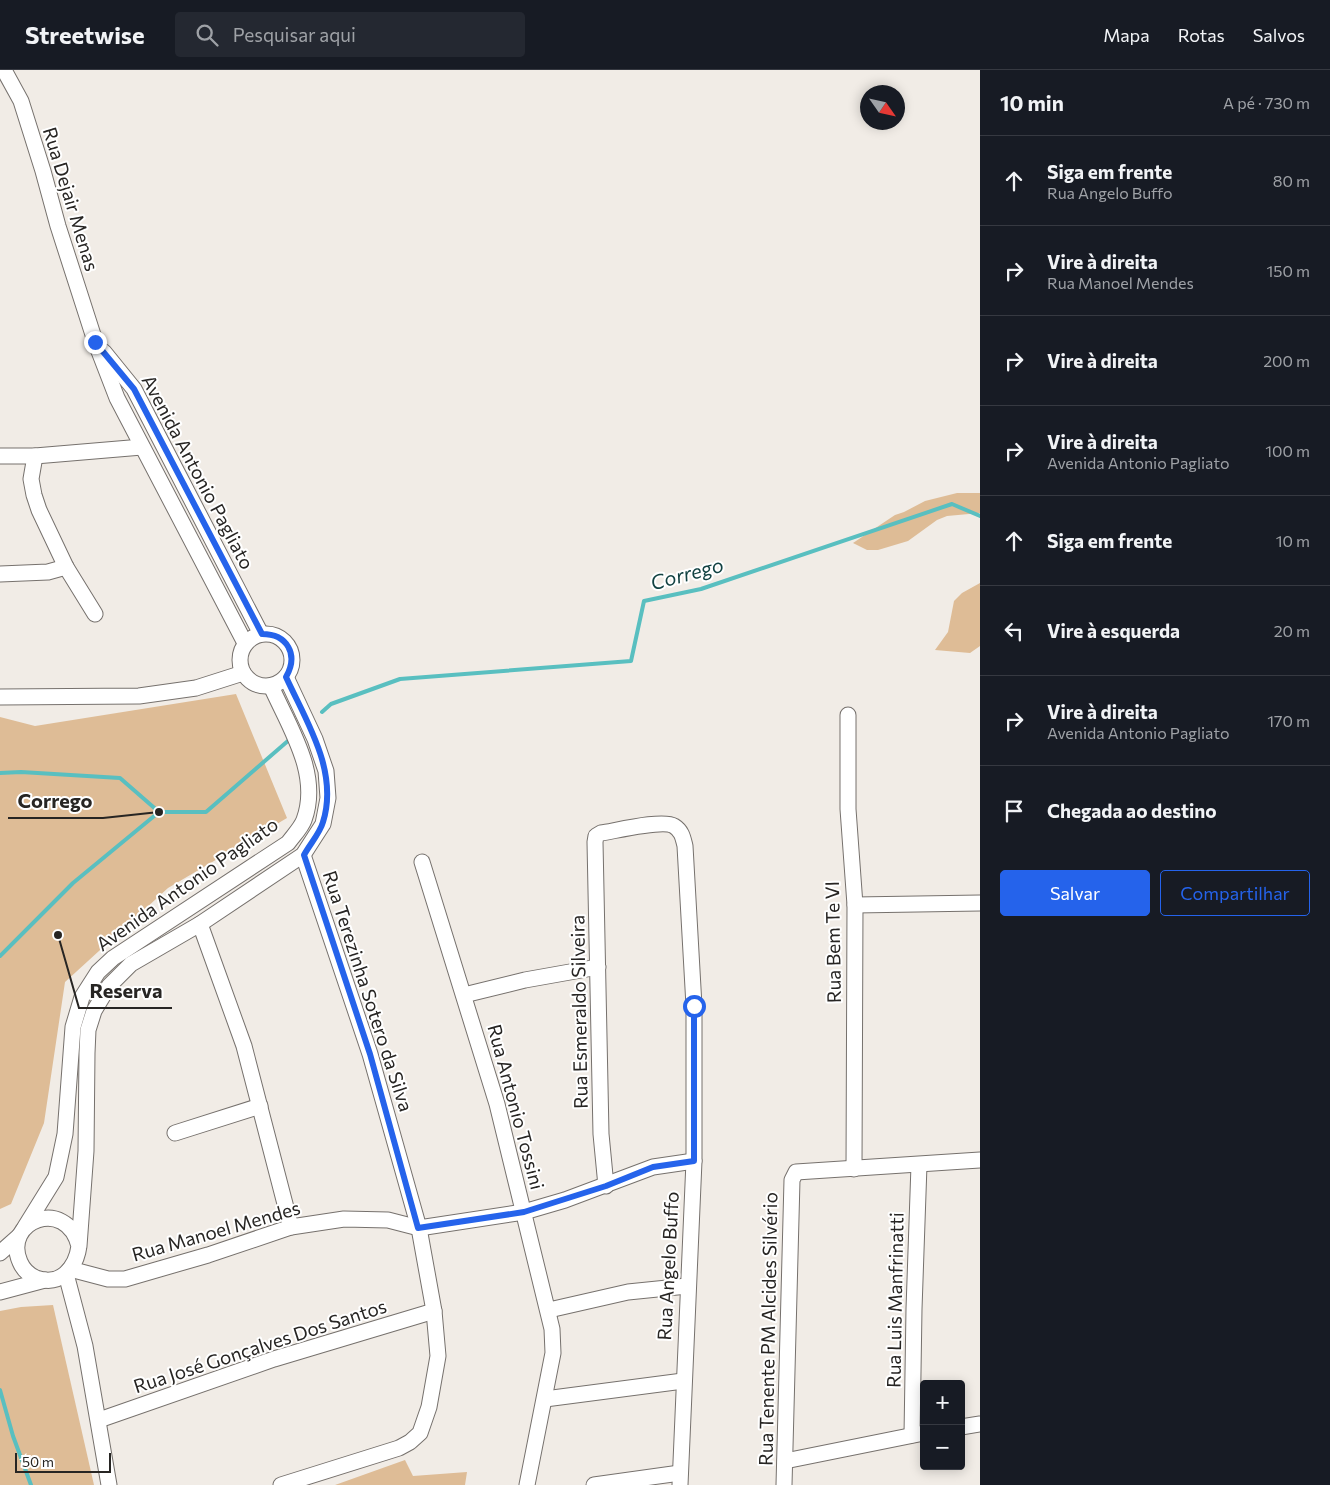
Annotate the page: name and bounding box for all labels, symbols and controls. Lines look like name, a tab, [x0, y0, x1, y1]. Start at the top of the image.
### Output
search box	[175, 12, 525, 57]
text: Streetwise	[25, 20, 145, 49]
icon: search	[193, 21, 221, 49]
text: Pesquisar aqui	[233, 23, 356, 46]
text: Mapa	[1103, 24, 1150, 46]
text: Rotas	[1178, 24, 1225, 46]
text: Salvos	[1253, 24, 1305, 46]
north arrow	[860, 85, 905, 130]
text: 10 min	[1000, 90, 1064, 115]
text: A pé · 730 m	[1223, 93, 1310, 112]
street label: Rua Dejair Menas	[39, 124, 104, 274]
text: Siga em frente	[1047, 160, 1172, 183]
icon: ahead	[1000, 167, 1028, 195]
text: 80 m	[1273, 171, 1310, 190]
text: Rua Angelo Buffo	[1047, 183, 1173, 202]
text: Vire à direita	[1047, 250, 1158, 273]
icon: right	[1000, 257, 1028, 285]
text: 150 m	[1267, 261, 1310, 280]
text: Rua Manoel Mendes	[1047, 273, 1194, 292]
route end	[84, 331, 107, 354]
icon: right	[1000, 347, 1028, 375]
text: Vire à direita	[1047, 349, 1158, 372]
text: 200 m	[1263, 351, 1310, 370]
street label: Avenida Antonio Pagliato	[137, 371, 259, 573]
text: Vire à direita	[1047, 430, 1158, 453]
icon: right	[1000, 437, 1028, 465]
text: 100 m	[1265, 441, 1310, 460]
text: Avenida Antonio Pagliato	[1047, 453, 1230, 472]
icon: ahead	[1000, 527, 1028, 555]
text: Siga em frente	[1047, 529, 1172, 552]
text: 10 m	[1276, 531, 1310, 550]
water label: Corrego	[648, 552, 726, 594]
icon: left	[1000, 617, 1028, 645]
text: Vire à esquerda	[1047, 619, 1180, 642]
text: 20 m	[1274, 621, 1310, 640]
text: Vire à direita	[1047, 700, 1158, 723]
icon: right	[1000, 707, 1028, 735]
text: 170 m	[1267, 711, 1310, 730]
text: Avenida Antonio Pagliato	[1047, 723, 1230, 742]
callout: Corrego	[8, 783, 103, 818]
text: Corrego	[17, 788, 93, 812]
icon: arrive	[1000, 797, 1028, 825]
text: Chegada ao destino	[1047, 799, 1217, 822]
street label: Avenida Antonio Pagliato	[91, 812, 282, 955]
street label: Rua Terezinha Sotero da Silva	[319, 868, 418, 1114]
button: Salvar	[1000, 870, 1150, 916]
button: Compartilhar	[1160, 870, 1310, 916]
street label: Rua Bem Te VI	[820, 881, 845, 1003]
street label: Rua Esmeraldo Silveira	[565, 915, 592, 1109]
callout: Reserva	[79, 973, 172, 1008]
text: Reserva	[90, 978, 162, 1002]
route start	[683, 995, 706, 1018]
street label: Rua Antonio Tossini	[483, 1022, 550, 1192]
street label: Rua Angelo Buffo	[652, 1191, 683, 1341]
street label: Rua Tenente PM Alcides Silvério	[754, 1192, 781, 1466]
street label: Rua Manoel Mendes	[129, 1195, 303, 1266]
street label: Rua Luis Manfrinatti	[881, 1212, 908, 1388]
street label: Rua José Gonçalves Dos Santos	[130, 1294, 389, 1397]
map controls	[920, 1380, 965, 1470]
button: +	[920, 1380, 965, 1425]
button: −	[920, 1425, 965, 1470]
scale bar	[15, 1450, 111, 1473]
text: 50 m	[22, 1453, 54, 1470]

